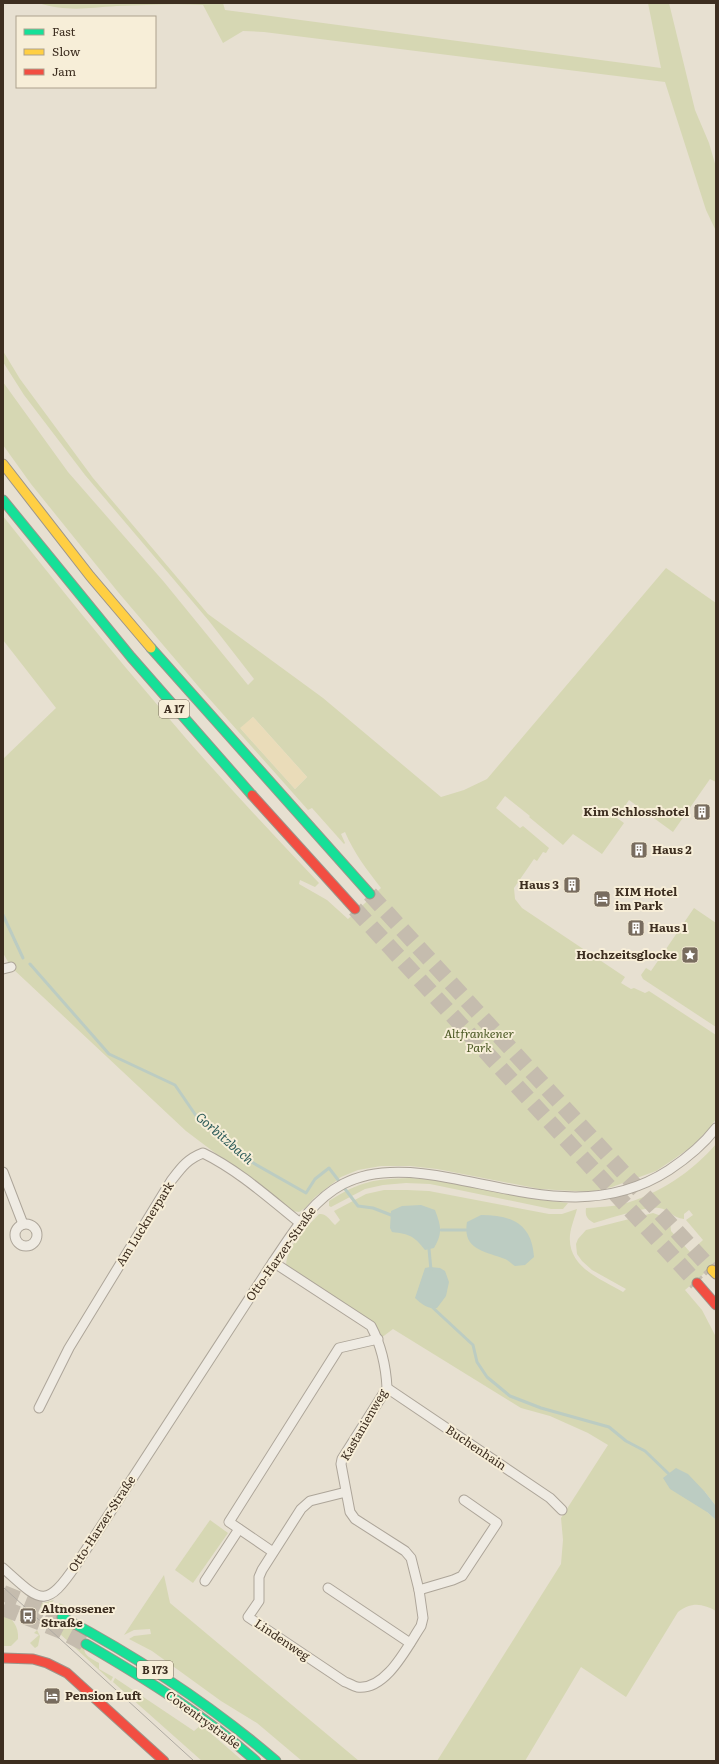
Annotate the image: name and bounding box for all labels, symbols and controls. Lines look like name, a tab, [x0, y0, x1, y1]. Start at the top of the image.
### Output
legend	[16, 16, 156, 88]
text: Fast	[52, 22, 76, 40]
text: Slow	[52, 42, 81, 60]
text: Jam	[52, 62, 77, 80]
road number: A 17	[159, 700, 189, 718]
place label: Kim Schlosshotel	[583, 802, 690, 820]
building icon: Kim Schlosshotel	[692, 802, 712, 822]
building icon: Haus 2	[629, 840, 649, 860]
place label: Haus 2	[652, 840, 692, 858]
place label: Haus 3	[519, 875, 559, 893]
building icon: Haus 3	[562, 875, 582, 895]
place label: KIM Hotel im Park	[615, 882, 678, 914]
hotel icon: KIM Hotel im Park	[592, 889, 612, 909]
building icon: Haus 1	[626, 918, 646, 938]
place label: Haus 1	[649, 918, 687, 936]
place label: Hochzeitsglocke	[576, 945, 677, 963]
place icon: Hochzeitsglocke	[680, 945, 700, 965]
park label: Altfrankener Park	[444, 1024, 514, 1056]
water label: Gorbitzbach	[192, 1107, 259, 1168]
street label: Am Lucknerpark	[111, 1177, 178, 1269]
street label: Otto-Harzer-Straße	[241, 1202, 320, 1304]
street label: Kastanienweg	[335, 1385, 391, 1464]
street label: Buchenhain	[443, 1420, 511, 1474]
street label: Otto-Harzer-Straße	[63, 1472, 139, 1575]
place label: Altnossener Straße	[41, 1599, 116, 1631]
bus stop icon: Altnossener Straße	[18, 1606, 38, 1626]
street label: Lindenweg	[251, 1614, 314, 1665]
road number: B 173	[137, 1661, 173, 1679]
hotel icon: Pension Luft	[42, 1686, 62, 1706]
place label: Pension Luft	[65, 1686, 142, 1704]
street label: Coventrystraße	[162, 1686, 245, 1753]

